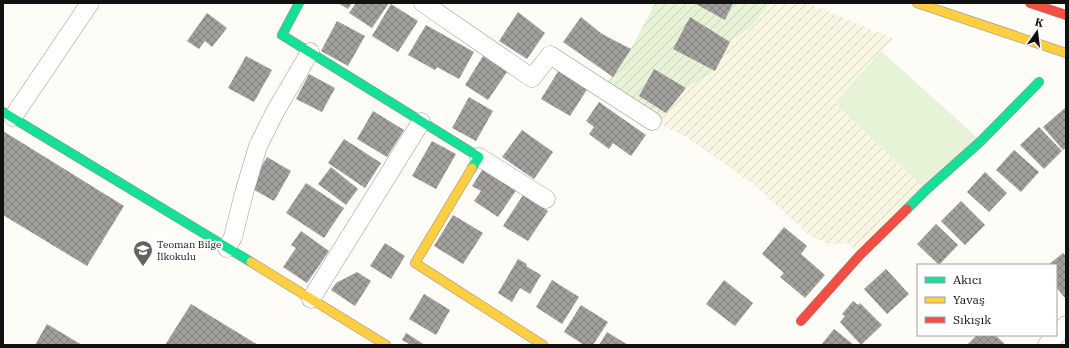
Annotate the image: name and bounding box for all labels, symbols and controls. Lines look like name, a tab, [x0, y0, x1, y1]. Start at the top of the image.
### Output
north arrow	[1017, 12, 1057, 52]
text: K	[1034, 14, 1046, 30]
place label: Teoman Bilge İlkokulu	[157, 238, 221, 263]
school or university icon: Teoman Bilge İlkokulu	[132, 239, 154, 267]
legend	[917, 264, 1057, 336]
text: Akıcı	[953, 272, 982, 287]
text: Yavaş	[953, 292, 985, 307]
text: Sıkışık	[953, 312, 991, 327]

